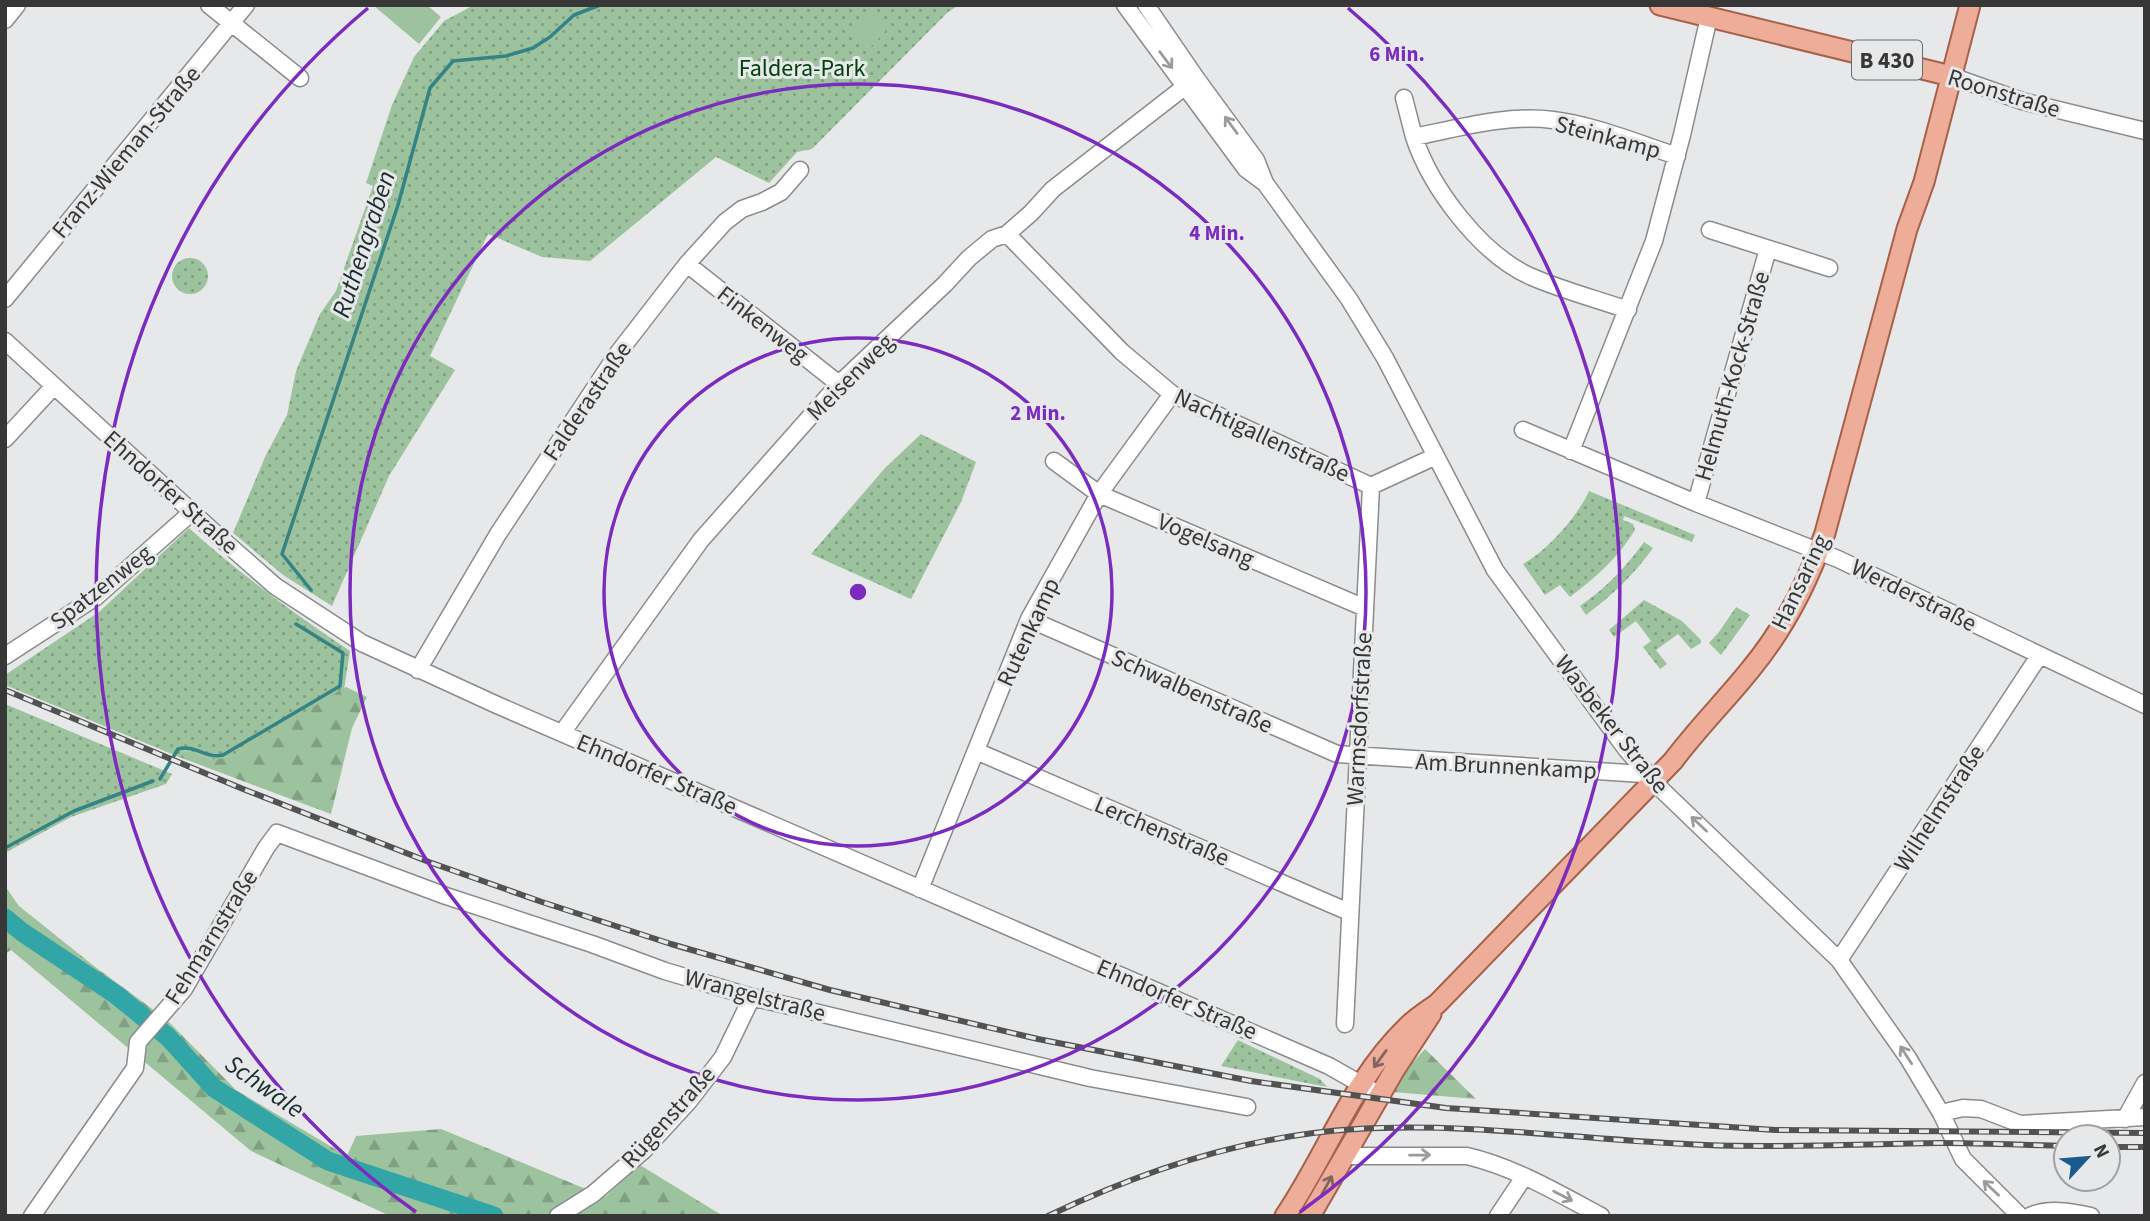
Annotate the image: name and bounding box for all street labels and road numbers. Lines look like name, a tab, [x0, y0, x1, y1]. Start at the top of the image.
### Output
road number: B 430	[1852, 40, 1922, 80]
street label: Franz-Wieman-Straße	[43, 58, 209, 246]
street label: Roonstraße	[1943, 60, 2064, 127]
street label: Steinkamp	[1551, 107, 1665, 168]
street label: Helmuth-Kock-Straße	[1686, 267, 1779, 485]
street label: Finkenweg	[709, 277, 816, 372]
street label: Meisenweg	[799, 326, 902, 429]
street label: Falderastraße	[534, 334, 640, 468]
street label: Nachtigallenstraße	[1168, 379, 1355, 491]
street label: Ehndorfer Straße	[95, 422, 246, 563]
street label: Vogelsang	[1152, 504, 1260, 577]
street label: Hansaring	[1762, 528, 1839, 636]
street label: Spatzenweg	[43, 536, 160, 639]
street label: Werderstraße	[1845, 550, 1982, 641]
street label: Rutenkamp	[988, 572, 1069, 692]
street label: Warmsdorfstraße	[1337, 631, 1382, 807]
street label: Schwalbenstraße	[1105, 640, 1278, 743]
street label: Wasbeker Straße	[1546, 647, 1677, 801]
street label: Ehndorfer Straße	[571, 725, 742, 824]
street label: Wilhelmstraße	[1885, 738, 1994, 879]
street label: Am Brunnenkamp	[1414, 744, 1597, 789]
street label: Lerchenstraße	[1089, 787, 1235, 876]
street label: Fehmarnstraße	[156, 863, 267, 1012]
street label: Ehndorfer Straße	[1091, 950, 1262, 1049]
street label: Wrangelstraße	[680, 960, 829, 1031]
street label: Rügenstraße	[613, 1059, 724, 1176]

